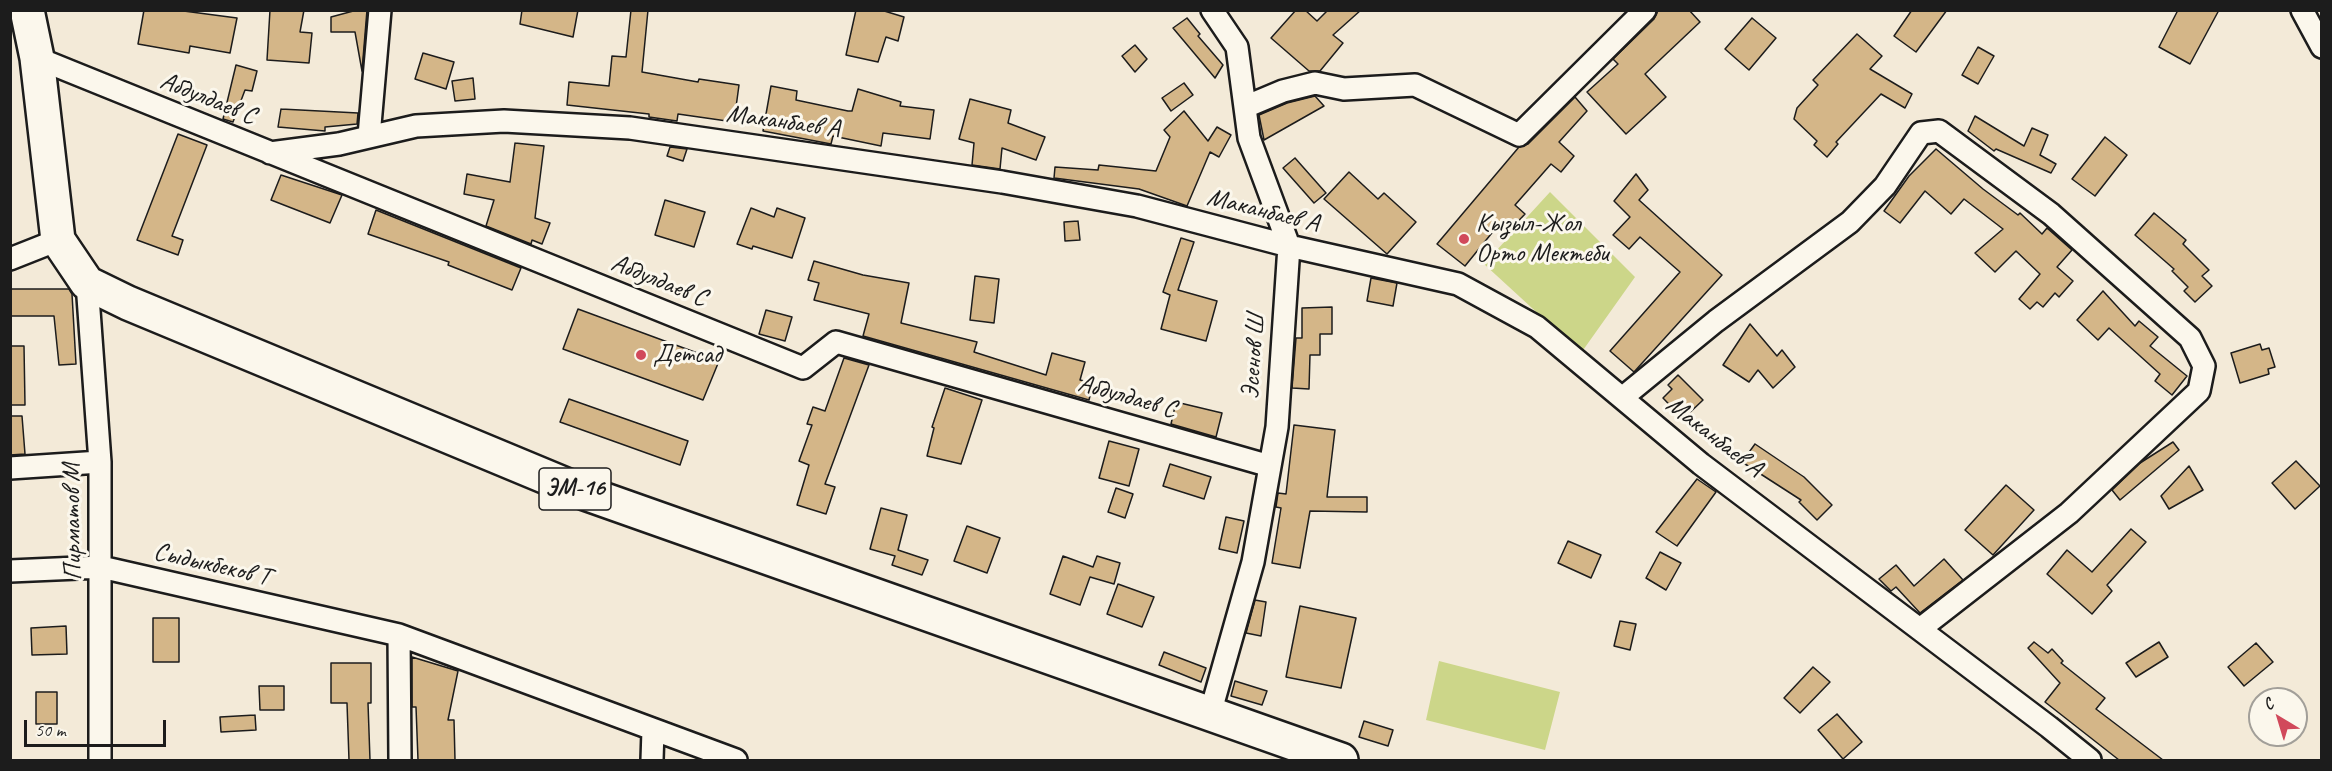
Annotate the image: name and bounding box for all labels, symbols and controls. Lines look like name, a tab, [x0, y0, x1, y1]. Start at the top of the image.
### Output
street label: Абдулдаев С	[155, 66, 261, 132]
street label: Маканбаев А	[724, 99, 842, 145]
street label: Маканбаев А	[1204, 182, 1322, 240]
place label: Кызыл-Жол Орто Мектеби	[1476, 208, 1608, 270]
marker: Кызыл-Жол Орто Мектеби	[1457, 232, 1471, 246]
street label: Абдулдаев С	[606, 248, 712, 314]
street label: Эсенов Ш	[1235, 313, 1273, 401]
place label: Детсад	[653, 339, 722, 371]
marker: Детсад	[634, 348, 648, 362]
street label: Абдулдаев С	[1074, 368, 1180, 426]
street label: Маканбаев А	[1659, 389, 1769, 485]
street label: Пирматов М	[56, 463, 90, 581]
road number: ЭМ-16	[539, 468, 611, 510]
street label: Сыдыкбеков Т	[151, 536, 273, 594]
north arrow	[2248, 687, 2308, 747]
text: С	[2259, 694, 2277, 715]
scale bar	[27, 708, 170, 746]
text: 50 m	[35, 719, 66, 741]

